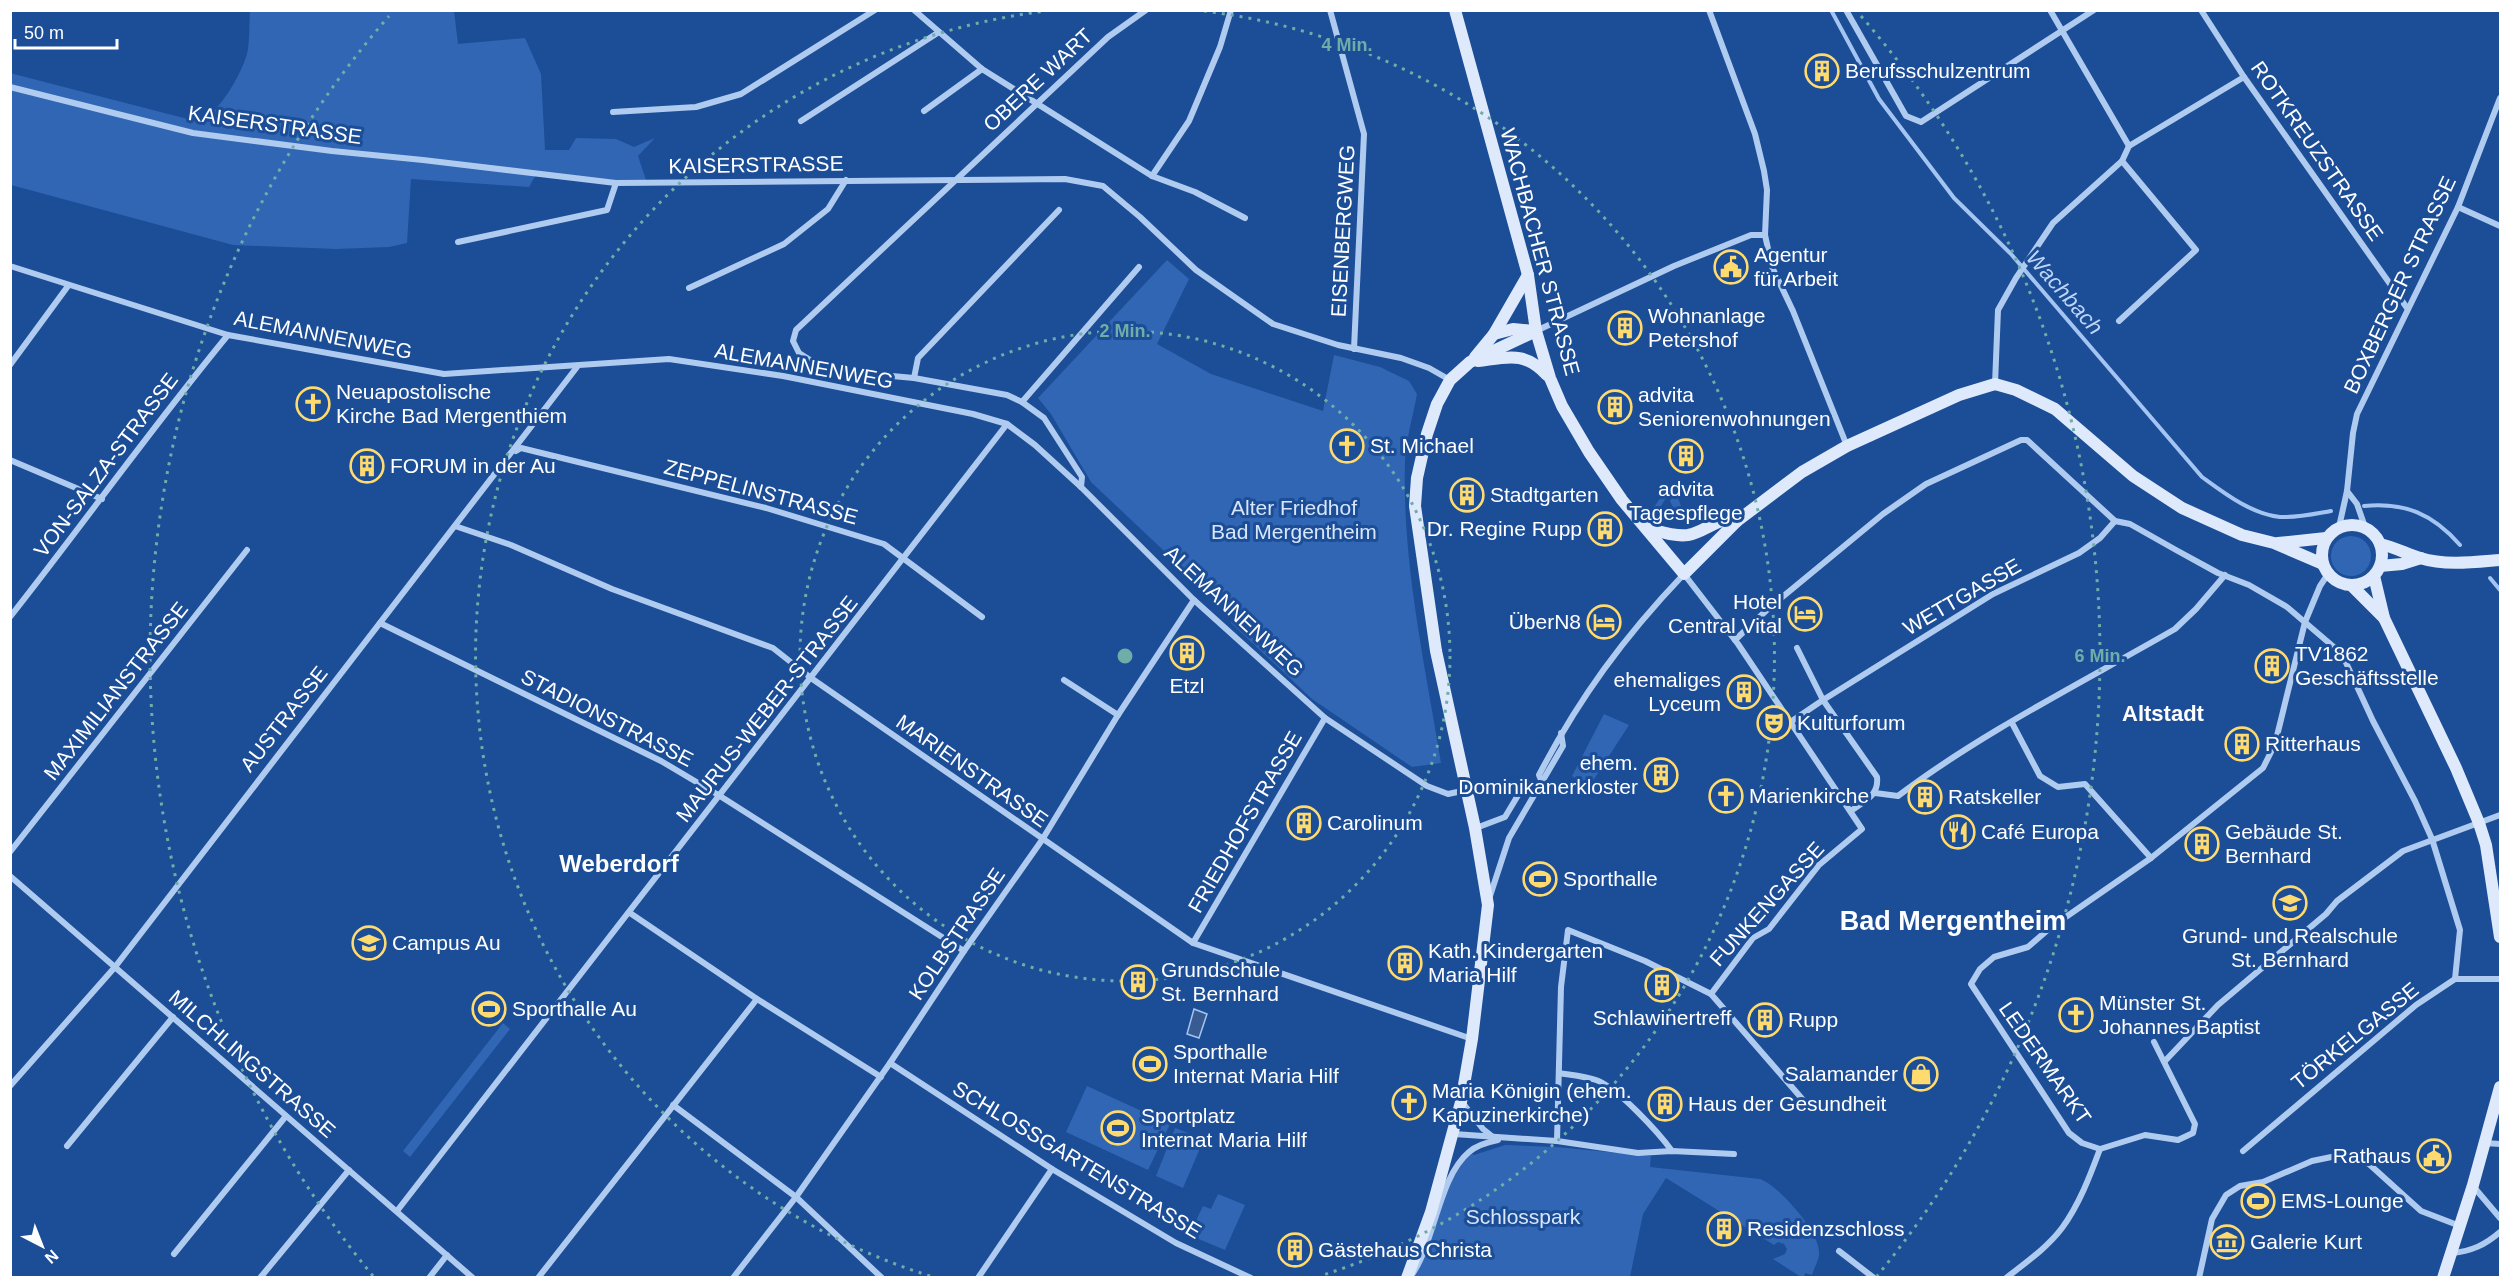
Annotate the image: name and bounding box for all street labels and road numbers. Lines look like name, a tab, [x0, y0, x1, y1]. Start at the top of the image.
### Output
street label: OBERE WART	[979, 23, 1097, 136]
street label: ROTKREUZSTRASSE	[2247, 57, 2388, 245]
street label: KAISERSTRASSE	[187, 101, 363, 148]
street label: WACHBACHER STRASSE	[1496, 126, 1585, 378]
street label: EISENBERGWEG	[1326, 144, 1359, 318]
street label: KAISERSTRASSE	[668, 151, 844, 178]
street label: BOXBERGER STRASSE	[2339, 173, 2460, 397]
street label: ALEMANNENWEG	[232, 306, 414, 363]
street label: ALEMANNENWEG	[713, 338, 895, 393]
street label: VON-SALZA-STRASSE	[29, 368, 182, 561]
street label: ZEPPELINSTRASSE	[662, 455, 860, 528]
street label: ALEMANNENWEG	[1160, 541, 1308, 681]
street label: WETTGASSE	[1899, 554, 2025, 639]
street label: MAURUS-WEBER-STRASSE	[671, 591, 862, 826]
street label: MAXIMILIANSTRASSE	[39, 597, 192, 784]
street label: AUSTRASSE	[235, 661, 332, 776]
street label: STADIONSTRASSE	[517, 664, 697, 771]
street label: MARIENSTRASSE	[892, 710, 1052, 832]
street label: FRIEDHOFSTRASSE	[1183, 727, 1306, 916]
street label: FUNKENGASSE	[1705, 837, 1828, 970]
street label: KOLBSTRASSE	[904, 863, 1009, 1004]
street label: TÖRKELGASSE	[2287, 977, 2423, 1094]
street label: MILCHLINGSTRASSE	[165, 985, 340, 1142]
street label: LEDERMARKT	[1995, 997, 2096, 1128]
street label: SCHLOSSGARTENSTRASSE	[949, 1076, 1206, 1243]

